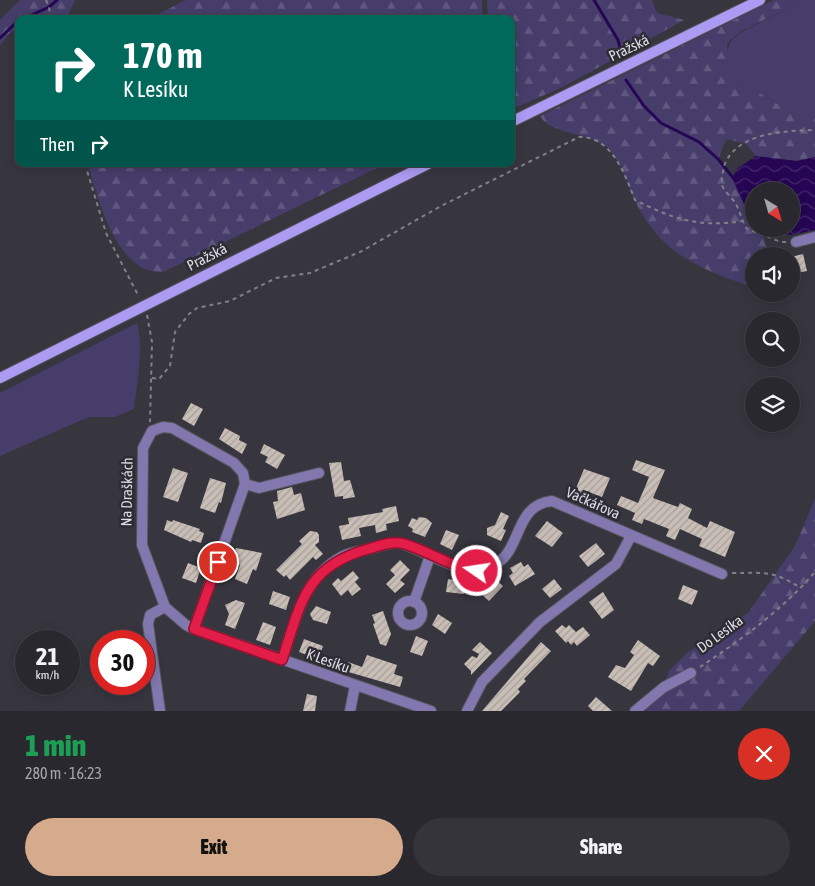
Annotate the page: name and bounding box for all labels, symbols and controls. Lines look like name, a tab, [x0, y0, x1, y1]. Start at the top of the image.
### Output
street label: Pražská	[606, 31, 652, 65]
icon: right	[40, 35, 105, 100]
text: 170 m	[123, 35, 202, 75]
text: K Lesíku	[123, 76, 188, 102]
icon: right	[85, 130, 113, 158]
text: Then	[40, 133, 75, 155]
north arrow	[745, 182, 800, 238]
map controls	[745, 182, 800, 432]
street label: Pražská	[184, 239, 230, 274]
button: sound	[745, 247, 800, 302]
button: search	[745, 312, 800, 367]
button: layers	[745, 377, 800, 432]
street label: Na Draškách	[117, 457, 136, 527]
street label: Vačkářova	[564, 483, 623, 522]
pin	[197, 541, 239, 583]
position arrow	[450, 544, 502, 596]
icon: arrive	[204, 548, 232, 576]
street label: Do Lesíka	[693, 611, 746, 656]
speed limit sign: 30	[90, 630, 155, 695]
text: 21	[36, 642, 59, 670]
street label: K Lesíku	[304, 645, 352, 676]
text: km/h	[36, 668, 59, 682]
text: 1 min	[25, 728, 86, 762]
button: close	[738, 728, 790, 780]
text: 280 m · 16:23	[25, 764, 102, 782]
button: Exit	[25, 818, 403, 876]
button: Share	[413, 818, 790, 876]

